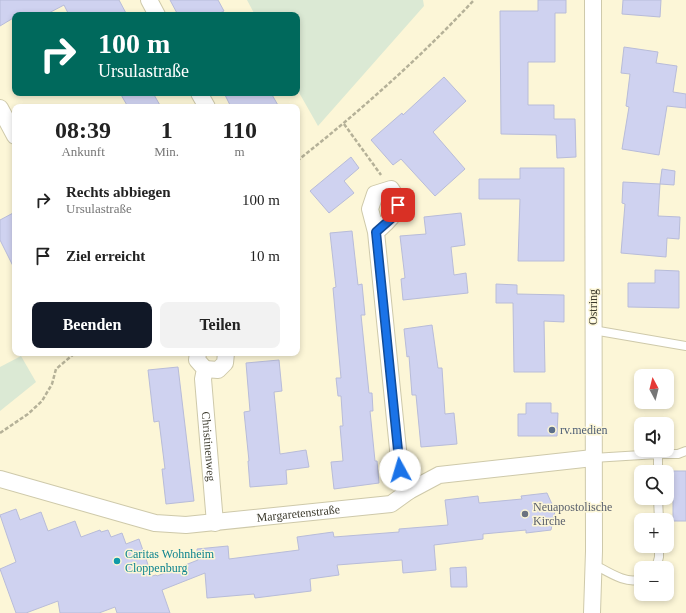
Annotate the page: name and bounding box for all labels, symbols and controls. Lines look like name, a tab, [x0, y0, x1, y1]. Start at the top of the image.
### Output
icon: right	[32, 28, 84, 80]
text: 100 m	[98, 28, 170, 59]
text: Ursulastraße	[98, 61, 189, 81]
text: 08:39	[55, 117, 111, 143]
text: 1	[161, 117, 173, 143]
text: 110	[222, 117, 257, 143]
text: Ankunft	[61, 144, 105, 159]
text: Min.	[154, 144, 179, 159]
text: m	[234, 144, 245, 159]
text: Rechts abbiegen	[66, 184, 171, 200]
pin	[381, 188, 415, 222]
icon: right	[32, 189, 54, 211]
text: 100 m	[242, 192, 280, 208]
icon: arrive	[387, 194, 409, 216]
text: Ursulastraße	[66, 201, 132, 216]
icon: arrive	[32, 245, 54, 267]
text: Ziel erreicht	[66, 248, 145, 264]
text: 10 m	[250, 248, 280, 264]
street label: Ostring	[586, 289, 600, 325]
button: Beenden	[32, 302, 152, 348]
button: Teilen	[160, 302, 280, 348]
north arrow	[634, 369, 674, 409]
map controls	[634, 369, 674, 601]
street label: Christinenweg	[199, 411, 219, 482]
button: sound	[634, 417, 674, 457]
place label: rv.medien	[560, 423, 608, 437]
marker: rv.medien	[547, 425, 557, 435]
position arrow	[379, 449, 421, 491]
button: search	[634, 465, 674, 505]
place label: Neuapostolische Kirche	[533, 500, 612, 528]
street label: Margaretenstraße	[256, 502, 341, 525]
marker: Neuapostolische Kirche	[520, 509, 530, 519]
button: +	[634, 513, 674, 553]
place label: Caritas Wohnheim Cloppenburg	[125, 547, 215, 575]
marker: Caritas Wohnheim Cloppenburg	[112, 556, 122, 566]
button: −	[634, 561, 674, 601]

